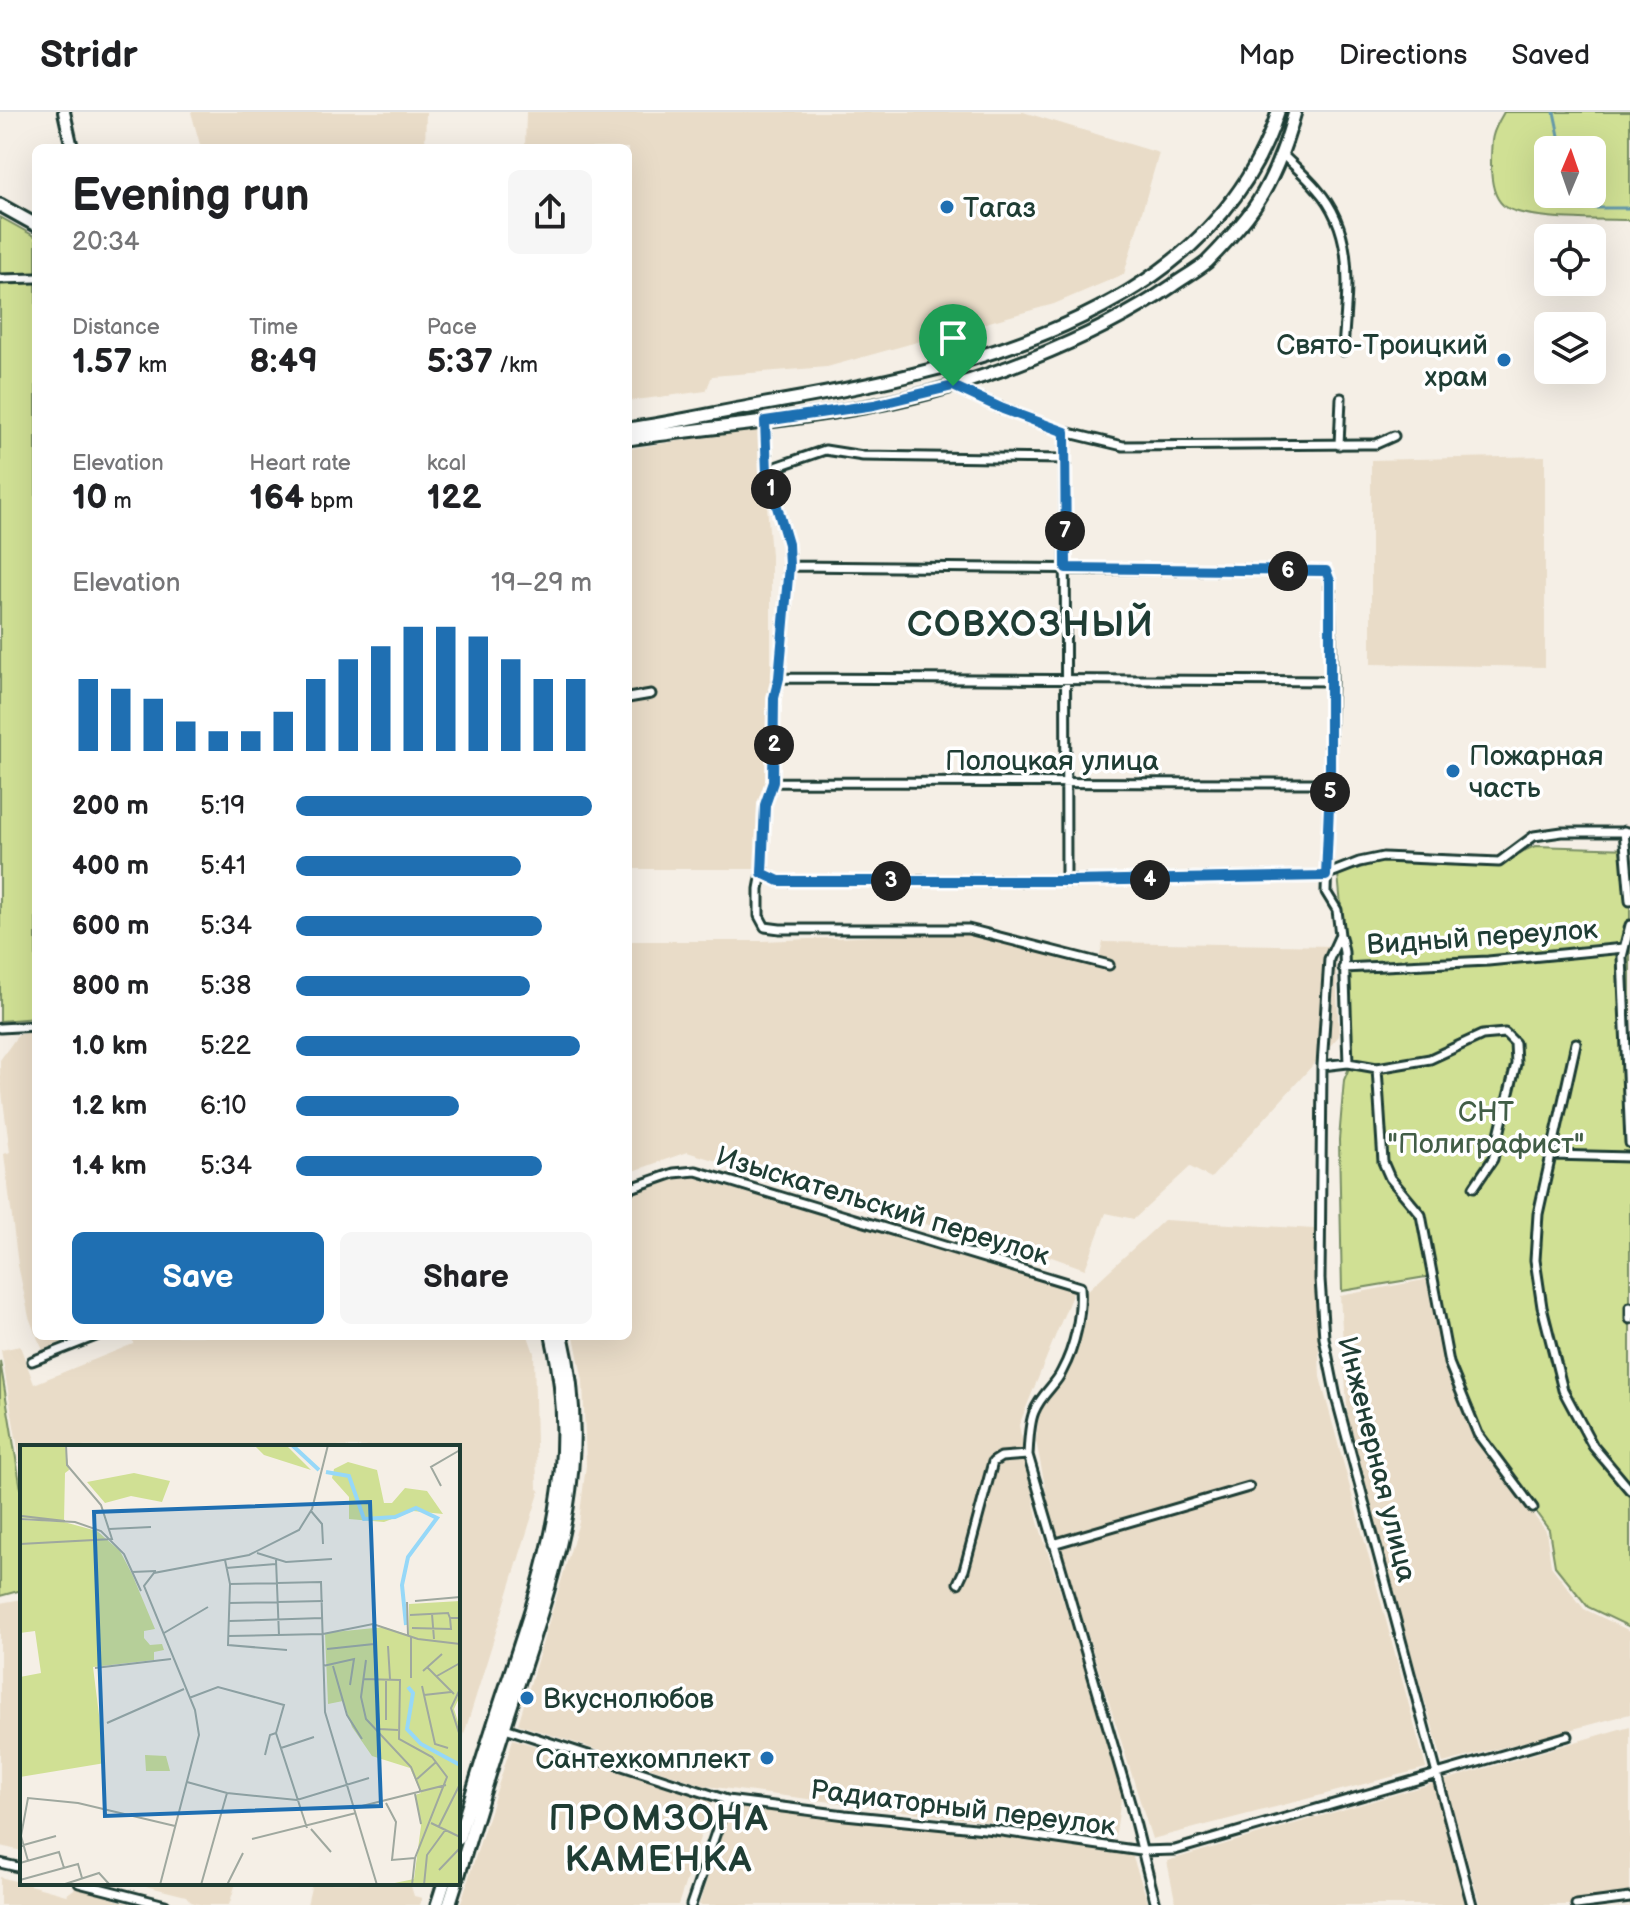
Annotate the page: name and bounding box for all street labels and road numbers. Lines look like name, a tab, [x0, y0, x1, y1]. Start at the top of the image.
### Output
street label: Полоцкая улица	[945, 745, 1159, 778]
street label: Видный переулок	[1365, 913, 1599, 962]
street label: Изыскательский переулок	[712, 1140, 1053, 1273]
street label: Инженерная улица	[1330, 1333, 1423, 1586]
street label: Радиаторный переулок	[808, 1773, 1117, 1844]

